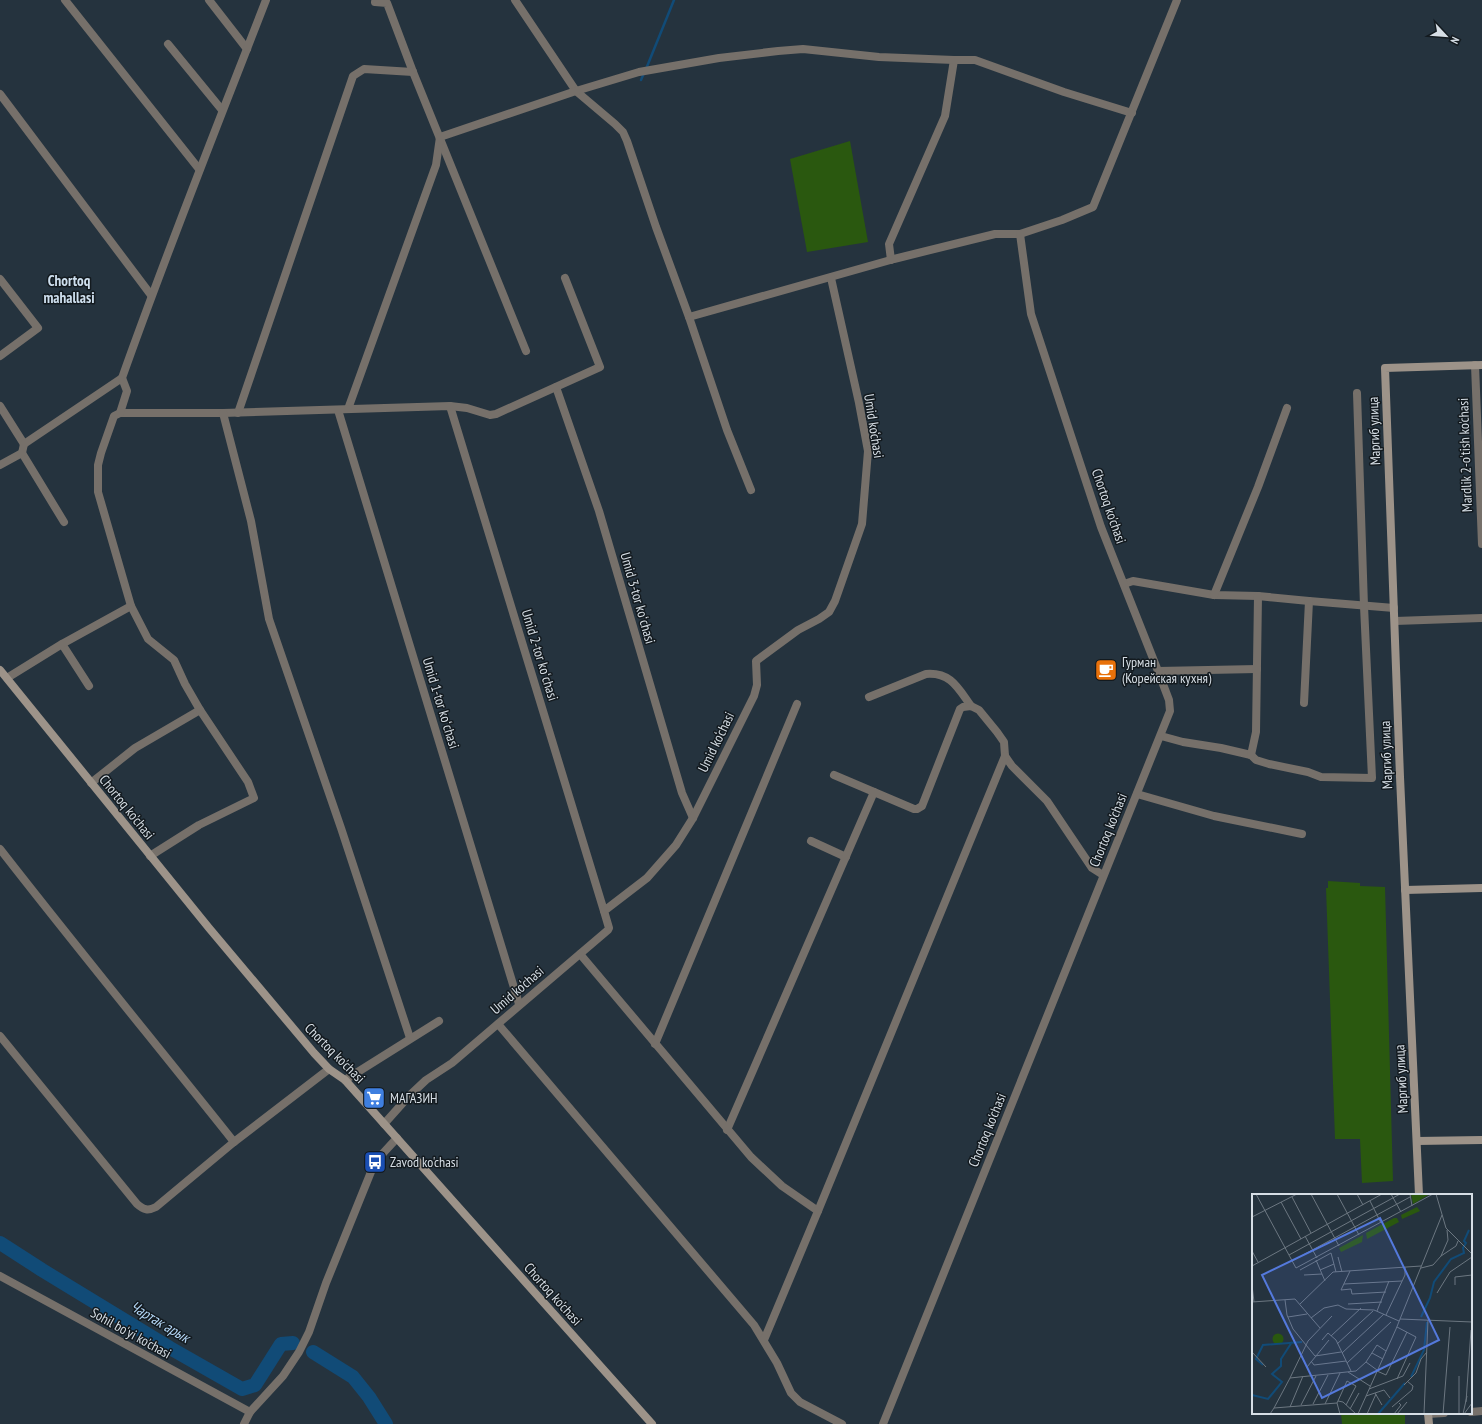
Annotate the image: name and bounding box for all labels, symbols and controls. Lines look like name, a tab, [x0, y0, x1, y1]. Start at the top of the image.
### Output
north arrow	[1426, 16, 1466, 56]
text: N	[1447, 35, 1463, 46]
district label: Chortoq mahallasi	[43, 271, 95, 307]
street label: Umid ko‘chasi	[860, 393, 888, 459]
street label: Маргиб улица	[1364, 396, 1384, 466]
street label: Mardlik 2-o'tish ko'chasi	[1454, 398, 1476, 512]
street label: Chortoq ko'chasi	[1088, 466, 1130, 546]
street label: Umid 3-tor koʻchasi	[616, 550, 660, 646]
street label: Umid 2-tor koʻchasi	[518, 607, 562, 703]
place label: Гурман (Корейская кухня)	[1122, 653, 1212, 687]
street label: Umid 1-tor koʻchasi	[419, 655, 463, 751]
cafe icon: Гурман (Корейская кухня)	[1093, 657, 1119, 683]
street label: Umid ko‘chasi	[694, 709, 738, 775]
street label: Маргиб улица	[1376, 720, 1396, 790]
street label: Chortoq ko'chasi	[95, 771, 159, 843]
street label: Chortoq ko'chasi	[1085, 790, 1131, 870]
street label: Umid ko‘chasi	[487, 962, 547, 1018]
street label: Chortoq ko'chasi	[301, 1019, 369, 1087]
street label: Маргиб улица	[1390, 1044, 1412, 1114]
supermarket icon: МАГАЗИН	[361, 1085, 387, 1111]
place label: МАГАЗИН	[390, 1089, 438, 1107]
street label: Chortoq ko'chasi	[964, 1090, 1010, 1170]
bus stop icon: Zavod ko'chasi	[362, 1149, 388, 1175]
place label: Zavod ko'chasi	[390, 1153, 459, 1171]
inset map	[1252, 1194, 1472, 1414]
street label: Chortoq ko'chasi	[520, 1259, 586, 1329]
water label: Чартак арык	[127, 1296, 195, 1348]
street label: Sohil bo'yi ko'chasi	[88, 1303, 174, 1363]

